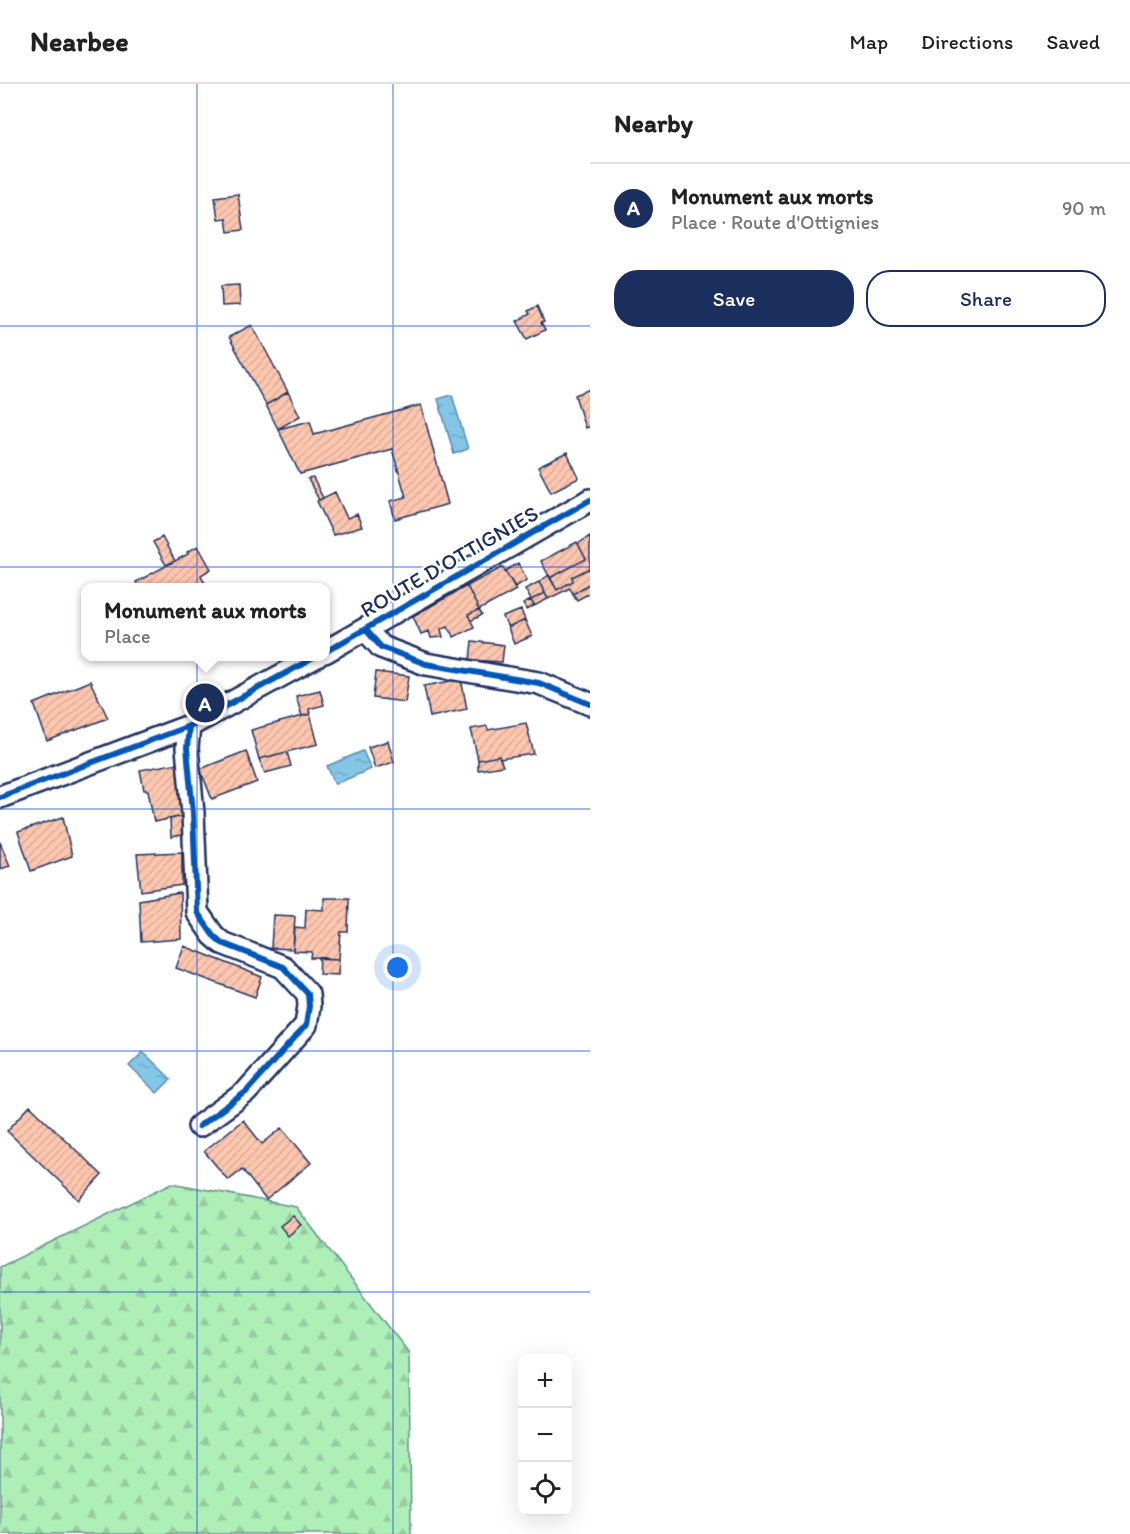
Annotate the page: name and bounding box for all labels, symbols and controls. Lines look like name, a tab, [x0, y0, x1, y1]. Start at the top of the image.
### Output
text: Nearbee	[30, 24, 129, 58]
text: Map	[850, 29, 888, 54]
text: Directions	[921, 29, 1013, 54]
text: Saved	[1046, 29, 1100, 54]
text: Nearby	[614, 107, 693, 139]
text: Monument aux morts	[671, 183, 873, 210]
text: A	[627, 196, 640, 220]
text: 90 m	[1062, 196, 1106, 220]
text: Place · Route d'Ottignies	[671, 210, 879, 234]
button: Save	[614, 270, 854, 327]
button: Share	[866, 270, 1106, 327]
street label: ROUTE D'OTTIGNIES	[356, 500, 543, 623]
popup	[81, 583, 330, 661]
text: Monument aux morts	[104, 597, 307, 624]
text: Place	[104, 624, 150, 648]
pin: A	[186, 680, 224, 726]
your location	[383, 953, 412, 982]
map controls	[518, 1354, 572, 1516]
button: +	[518, 1354, 572, 1408]
button: −	[518, 1408, 572, 1462]
button: locate	[518, 1462, 572, 1516]

